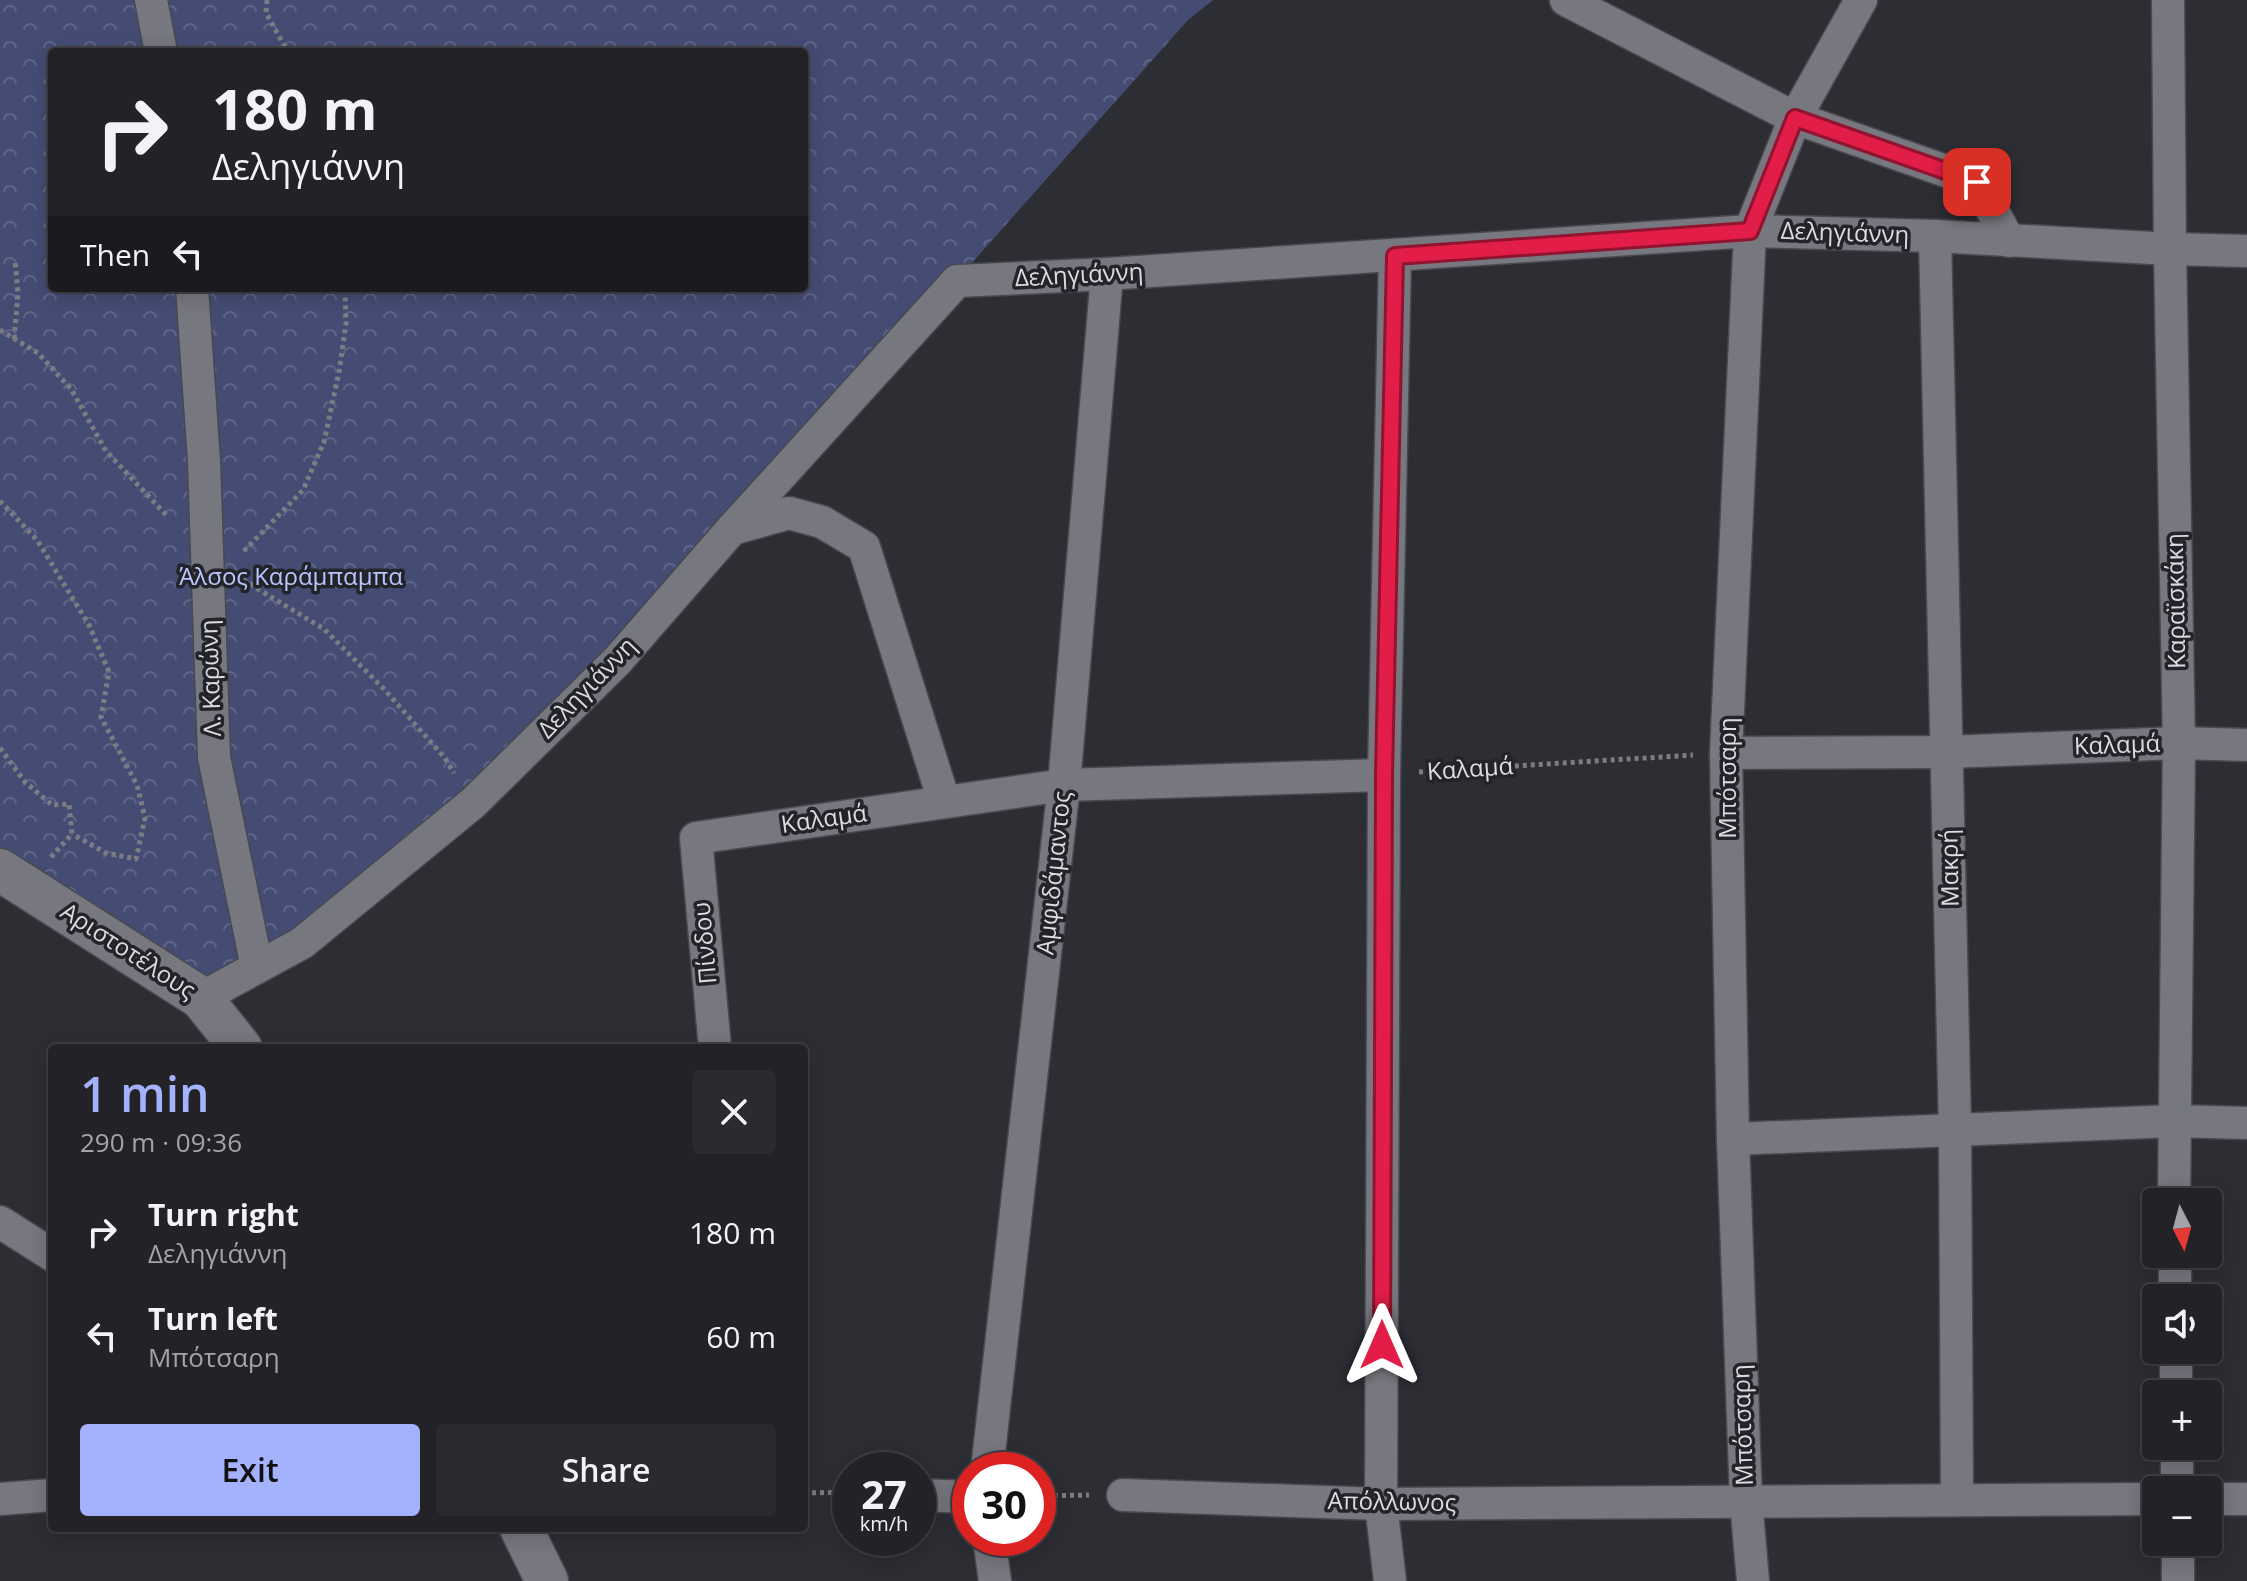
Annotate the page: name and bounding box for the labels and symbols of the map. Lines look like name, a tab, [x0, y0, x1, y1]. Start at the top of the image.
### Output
pin	[1943, 148, 2011, 216]
street label: Δεληγιάννη	[1780, 213, 1910, 250]
street label: Δεληγιάννη	[1014, 254, 1144, 293]
street label: Καραϊσκάκη	[2157, 533, 2192, 669]
park label: Άλσος Καράμπαμπα	[179, 559, 403, 592]
street label: Λ. Καρώνη	[191, 619, 228, 737]
street label: Δεληγιάννη	[529, 629, 642, 745]
street label: Μπότσαρη	[1710, 717, 1743, 839]
street label: Καλαμά	[2073, 725, 2161, 761]
street label: Καλαμά	[1426, 748, 1514, 787]
street label: Αμφιδάμαντος	[1028, 789, 1078, 956]
street label: Καλαμά	[779, 795, 869, 840]
street label: Μακρή	[1931, 829, 1966, 907]
street label: Αριστοτέλους	[55, 894, 203, 1006]
street label: Πίνδου	[683, 901, 724, 985]
north arrow	[2142, 1188, 2222, 1268]
position arrow	[1340, 1303, 1424, 1387]
street label: Μπότσαρη	[1723, 1364, 1760, 1486]
speed limit sign: 30	[952, 1452, 1056, 1556]
street label: Απόλλωνος	[1327, 1483, 1457, 1518]

